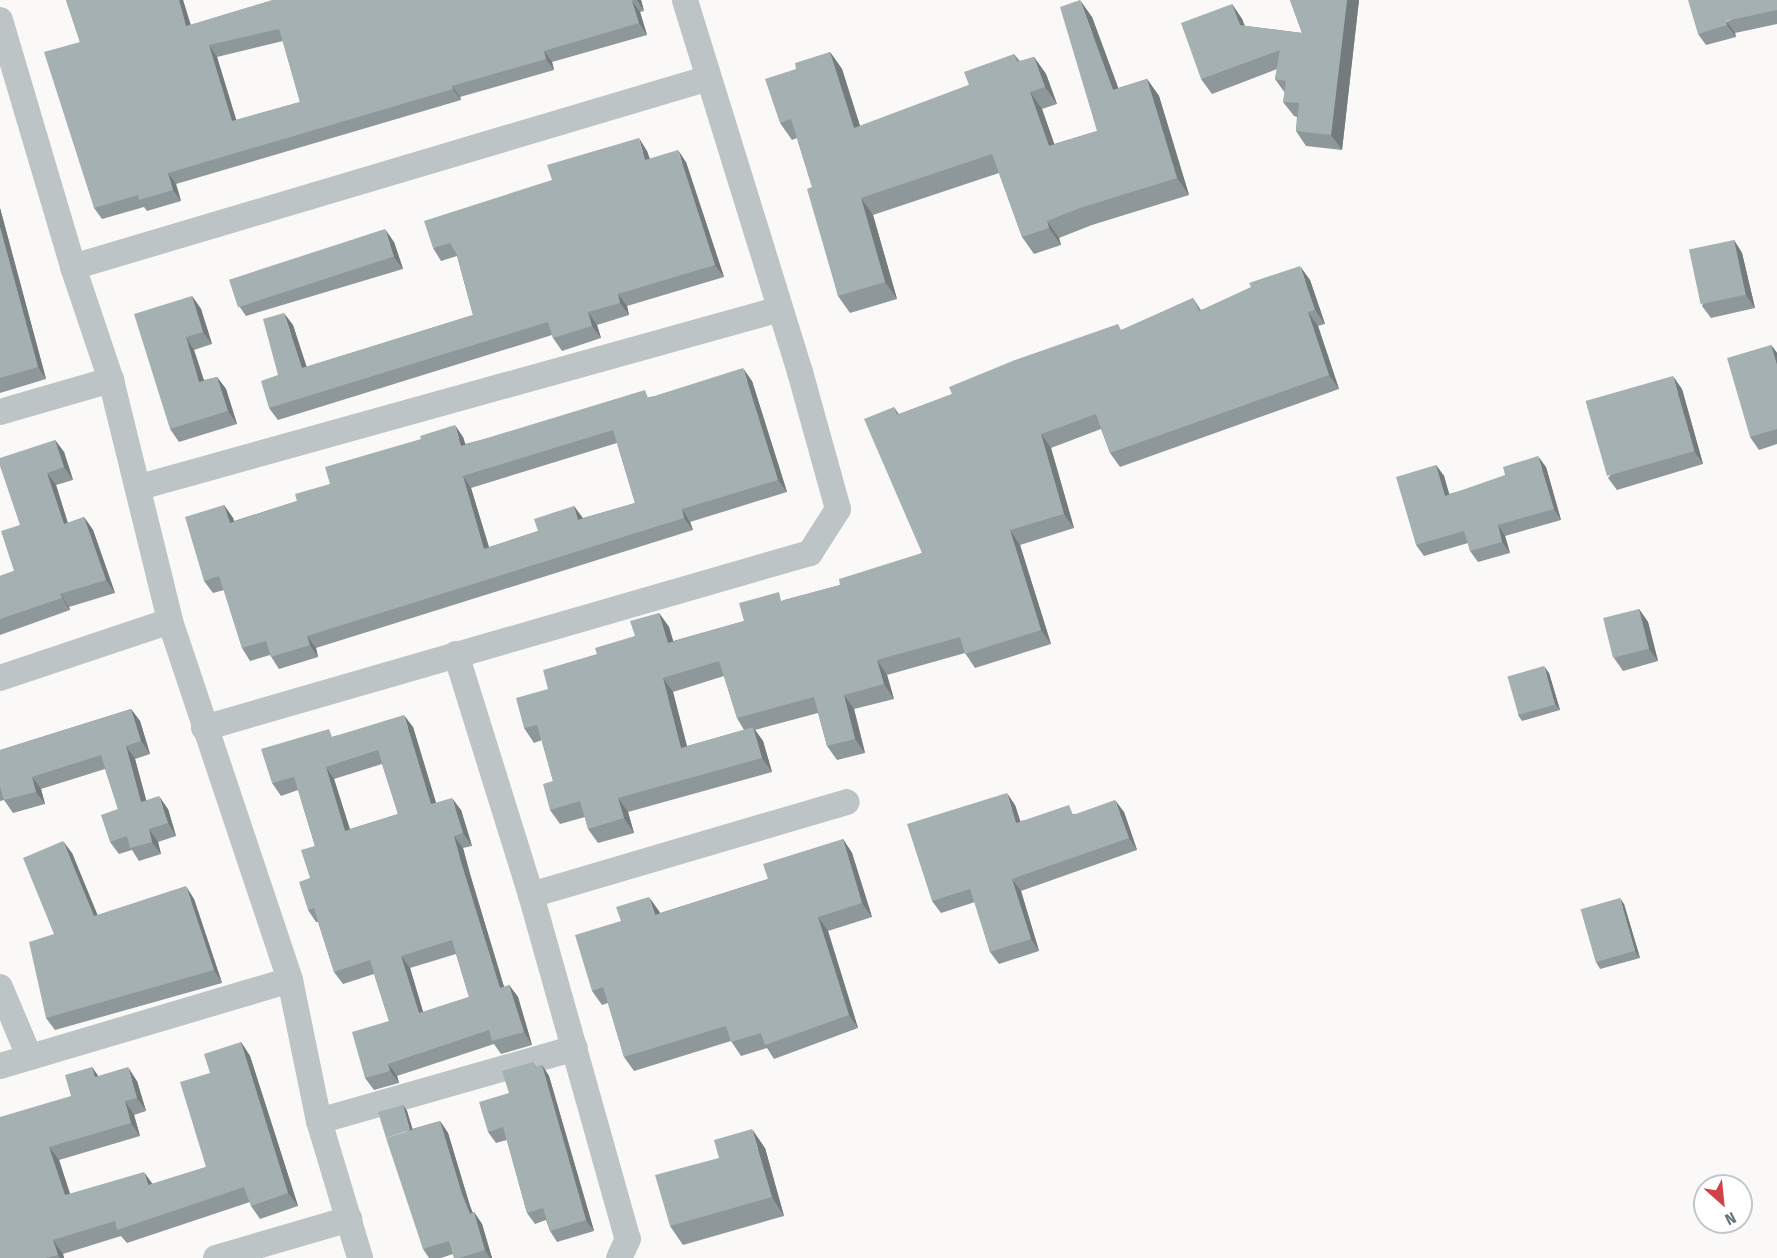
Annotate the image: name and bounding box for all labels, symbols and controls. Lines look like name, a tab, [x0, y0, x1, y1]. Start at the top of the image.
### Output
north arrow	[1693, 1174, 1753, 1234]
text: N	[1722, 1208, 1739, 1229]

